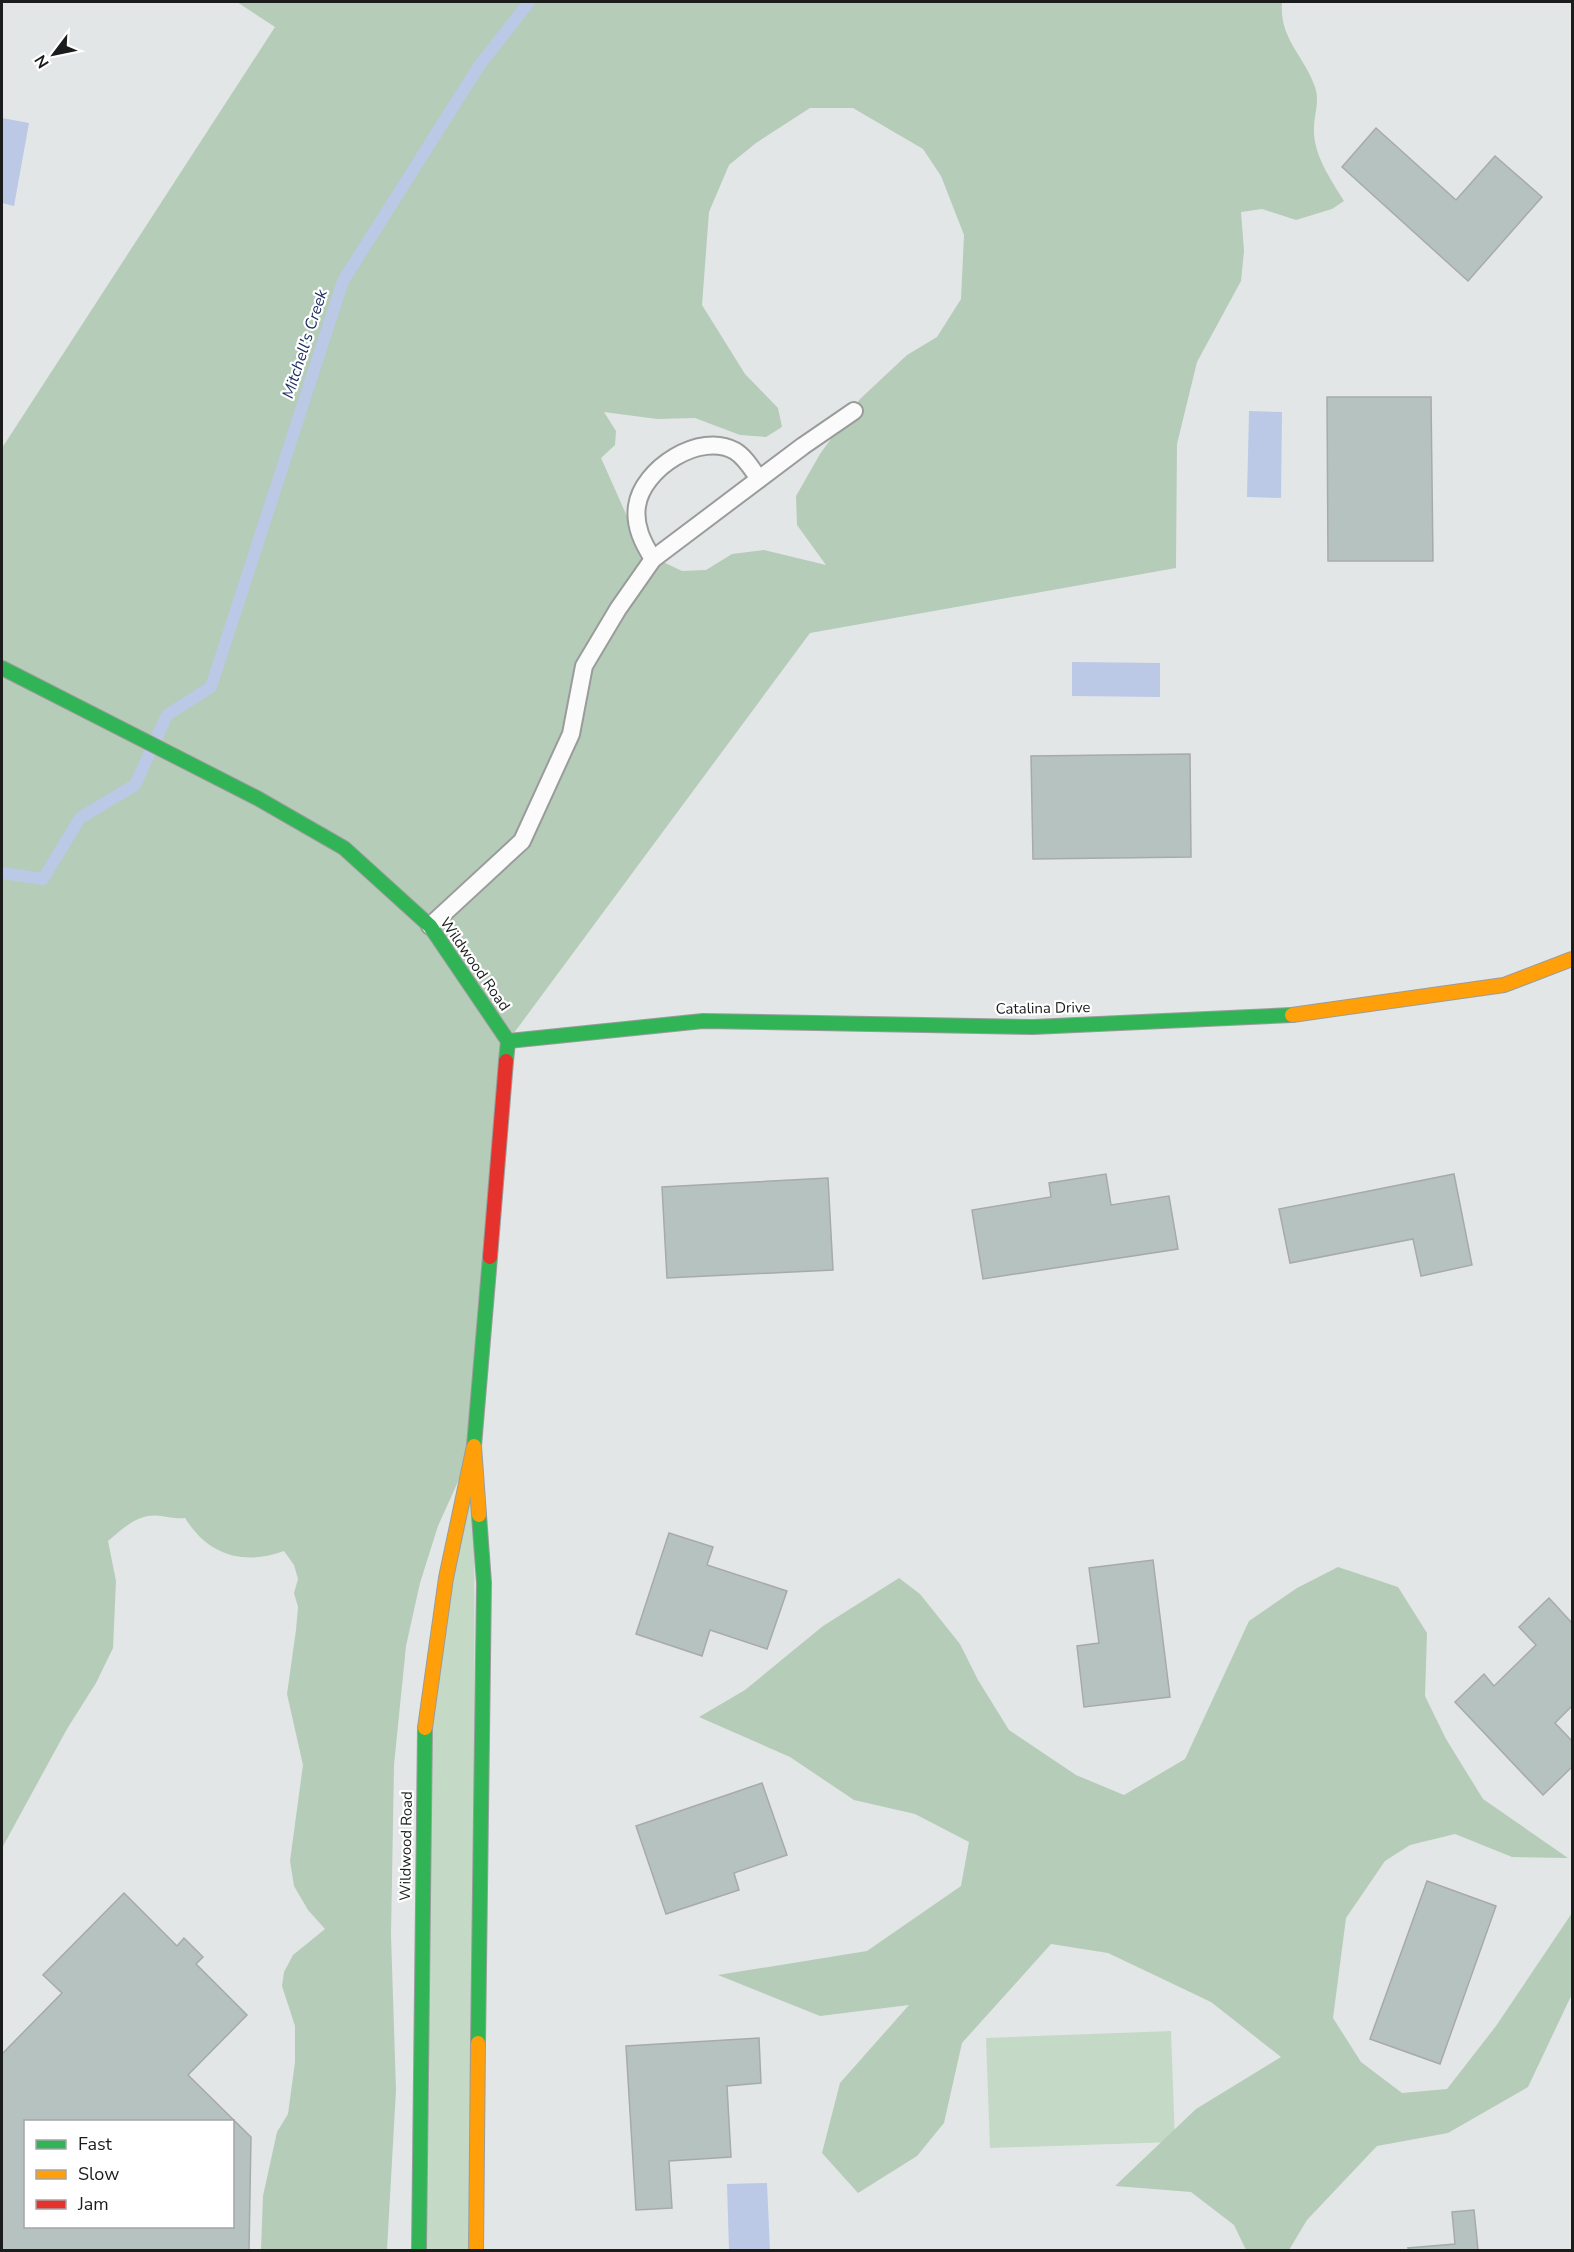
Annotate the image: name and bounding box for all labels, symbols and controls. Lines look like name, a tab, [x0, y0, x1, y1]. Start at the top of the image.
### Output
north arrow	[24, 24, 84, 84]
text: N	[30, 51, 55, 72]
water label: Mitchell's Creek	[277, 286, 333, 401]
street label: Wildwood Road	[435, 913, 515, 1015]
street label: Catalina Drive	[995, 997, 1091, 1019]
street label: Wildwood Road	[395, 1791, 417, 1901]
legend	[24, 2120, 234, 2228]
text: Fast	[78, 2132, 113, 2156]
text: Slow	[78, 2162, 119, 2186]
text: Jam	[77, 2192, 109, 2216]

